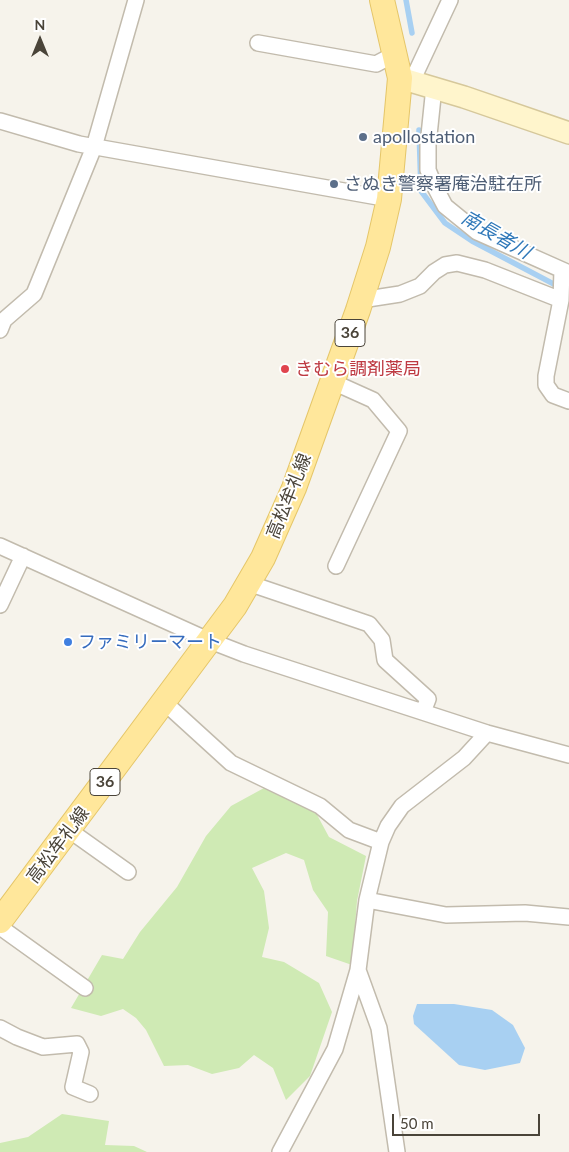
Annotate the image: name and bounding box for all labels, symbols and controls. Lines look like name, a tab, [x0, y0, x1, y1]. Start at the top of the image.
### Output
north arrow	[15, 15, 65, 65]
text: N	[35, 16, 45, 33]
place label: apollostation	[373, 126, 475, 148]
marker: apollostation	[357, 131, 369, 143]
place label: さぬき警察署庵治駐在所	[344, 173, 542, 195]
marker: さぬき警察署庵治駐在所	[328, 178, 340, 190]
water label: 南長者川	[457, 206, 535, 264]
road number: 36	[335, 319, 365, 346]
place label: きむら調剤薬局	[295, 358, 421, 380]
marker: きむら調剤薬局	[279, 363, 291, 375]
street label: 高松牟礼線	[262, 450, 316, 542]
place label: ファミリーマート	[78, 631, 222, 653]
marker: ファミリーマート	[62, 636, 74, 648]
road number: 36	[90, 769, 120, 796]
street label: 高松牟礼線	[22, 803, 94, 887]
scale bar	[394, 1104, 542, 1136]
text: 50 m	[400, 1114, 434, 1132]

